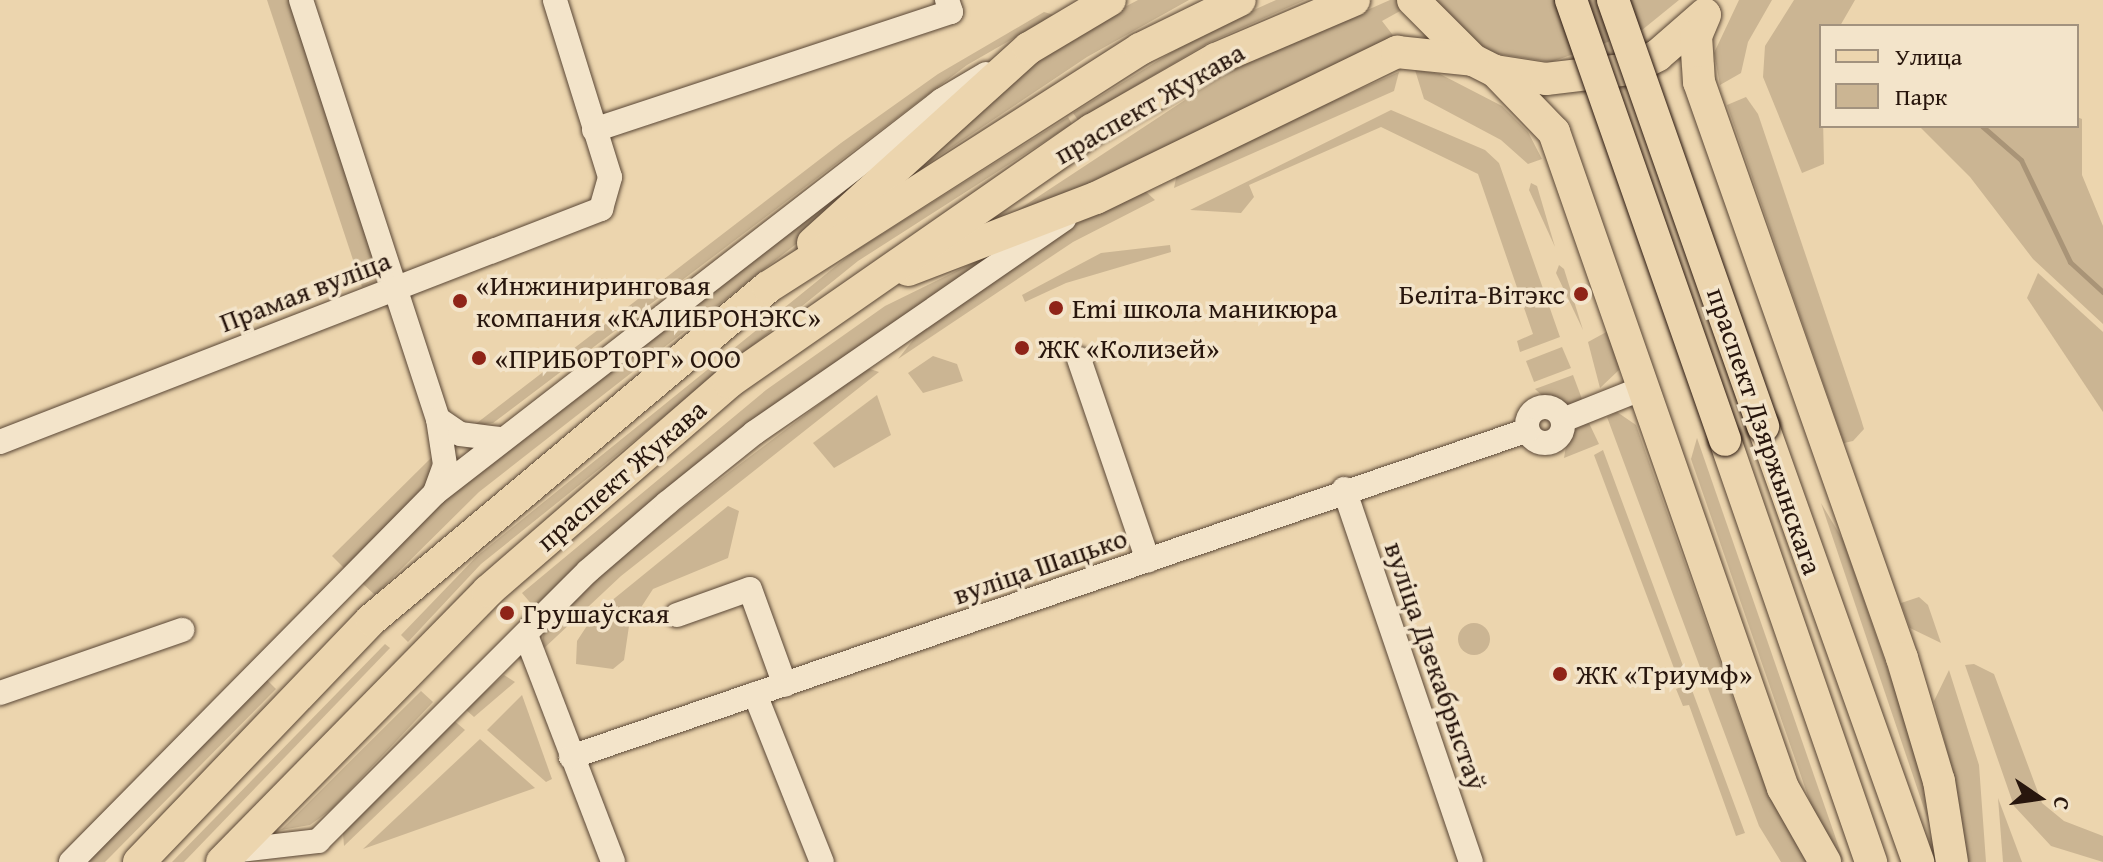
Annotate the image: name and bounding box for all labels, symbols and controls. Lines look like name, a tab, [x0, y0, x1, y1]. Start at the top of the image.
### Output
legend	[1819, 24, 2079, 128]
street label: праспект Жукава	[1048, 35, 1250, 171]
text: Улица	[1895, 39, 1962, 74]
text: Парк	[1895, 79, 1947, 114]
street label: Прамая вуліца	[215, 243, 395, 339]
place label: «Инжиниринговая компания «КАЛИБРОНЭКС»	[476, 268, 821, 334]
place label: Беліта-Вітэкс	[1399, 277, 1565, 311]
street label: праспект Дзяржынскага	[1700, 283, 1830, 579]
marker: Беліта-Вітэкс	[1572, 285, 1590, 303]
place label: Emi школа маникюра	[1072, 291, 1338, 325]
marker: «Инжиниринговая компания «КАЛИБРОНЭКС»	[451, 292, 469, 310]
marker: Emi школа маникюра	[1047, 299, 1065, 317]
place label: ЖК «Колизей»	[1038, 331, 1219, 365]
marker: ЖК «Колизей»	[1013, 339, 1031, 357]
place label: «ПРИБОРТОРГ» ООО	[495, 341, 741, 375]
marker: «ПРИБОРТОРГ» ООО	[470, 349, 488, 367]
street label: праспект Жукава	[529, 392, 713, 558]
street label: вуліца Шацько	[949, 521, 1131, 611]
street label: вуліца Дзекабрыстаў	[1378, 537, 1494, 795]
place label: Грушаўская	[523, 596, 669, 630]
marker: Грушаўская	[498, 604, 516, 622]
place label: ЖК «Триумф»	[1576, 657, 1752, 691]
marker: ЖК «Триумф»	[1551, 665, 1569, 683]
north arrow	[1999, 758, 2079, 838]
text: С	[2045, 794, 2079, 813]

